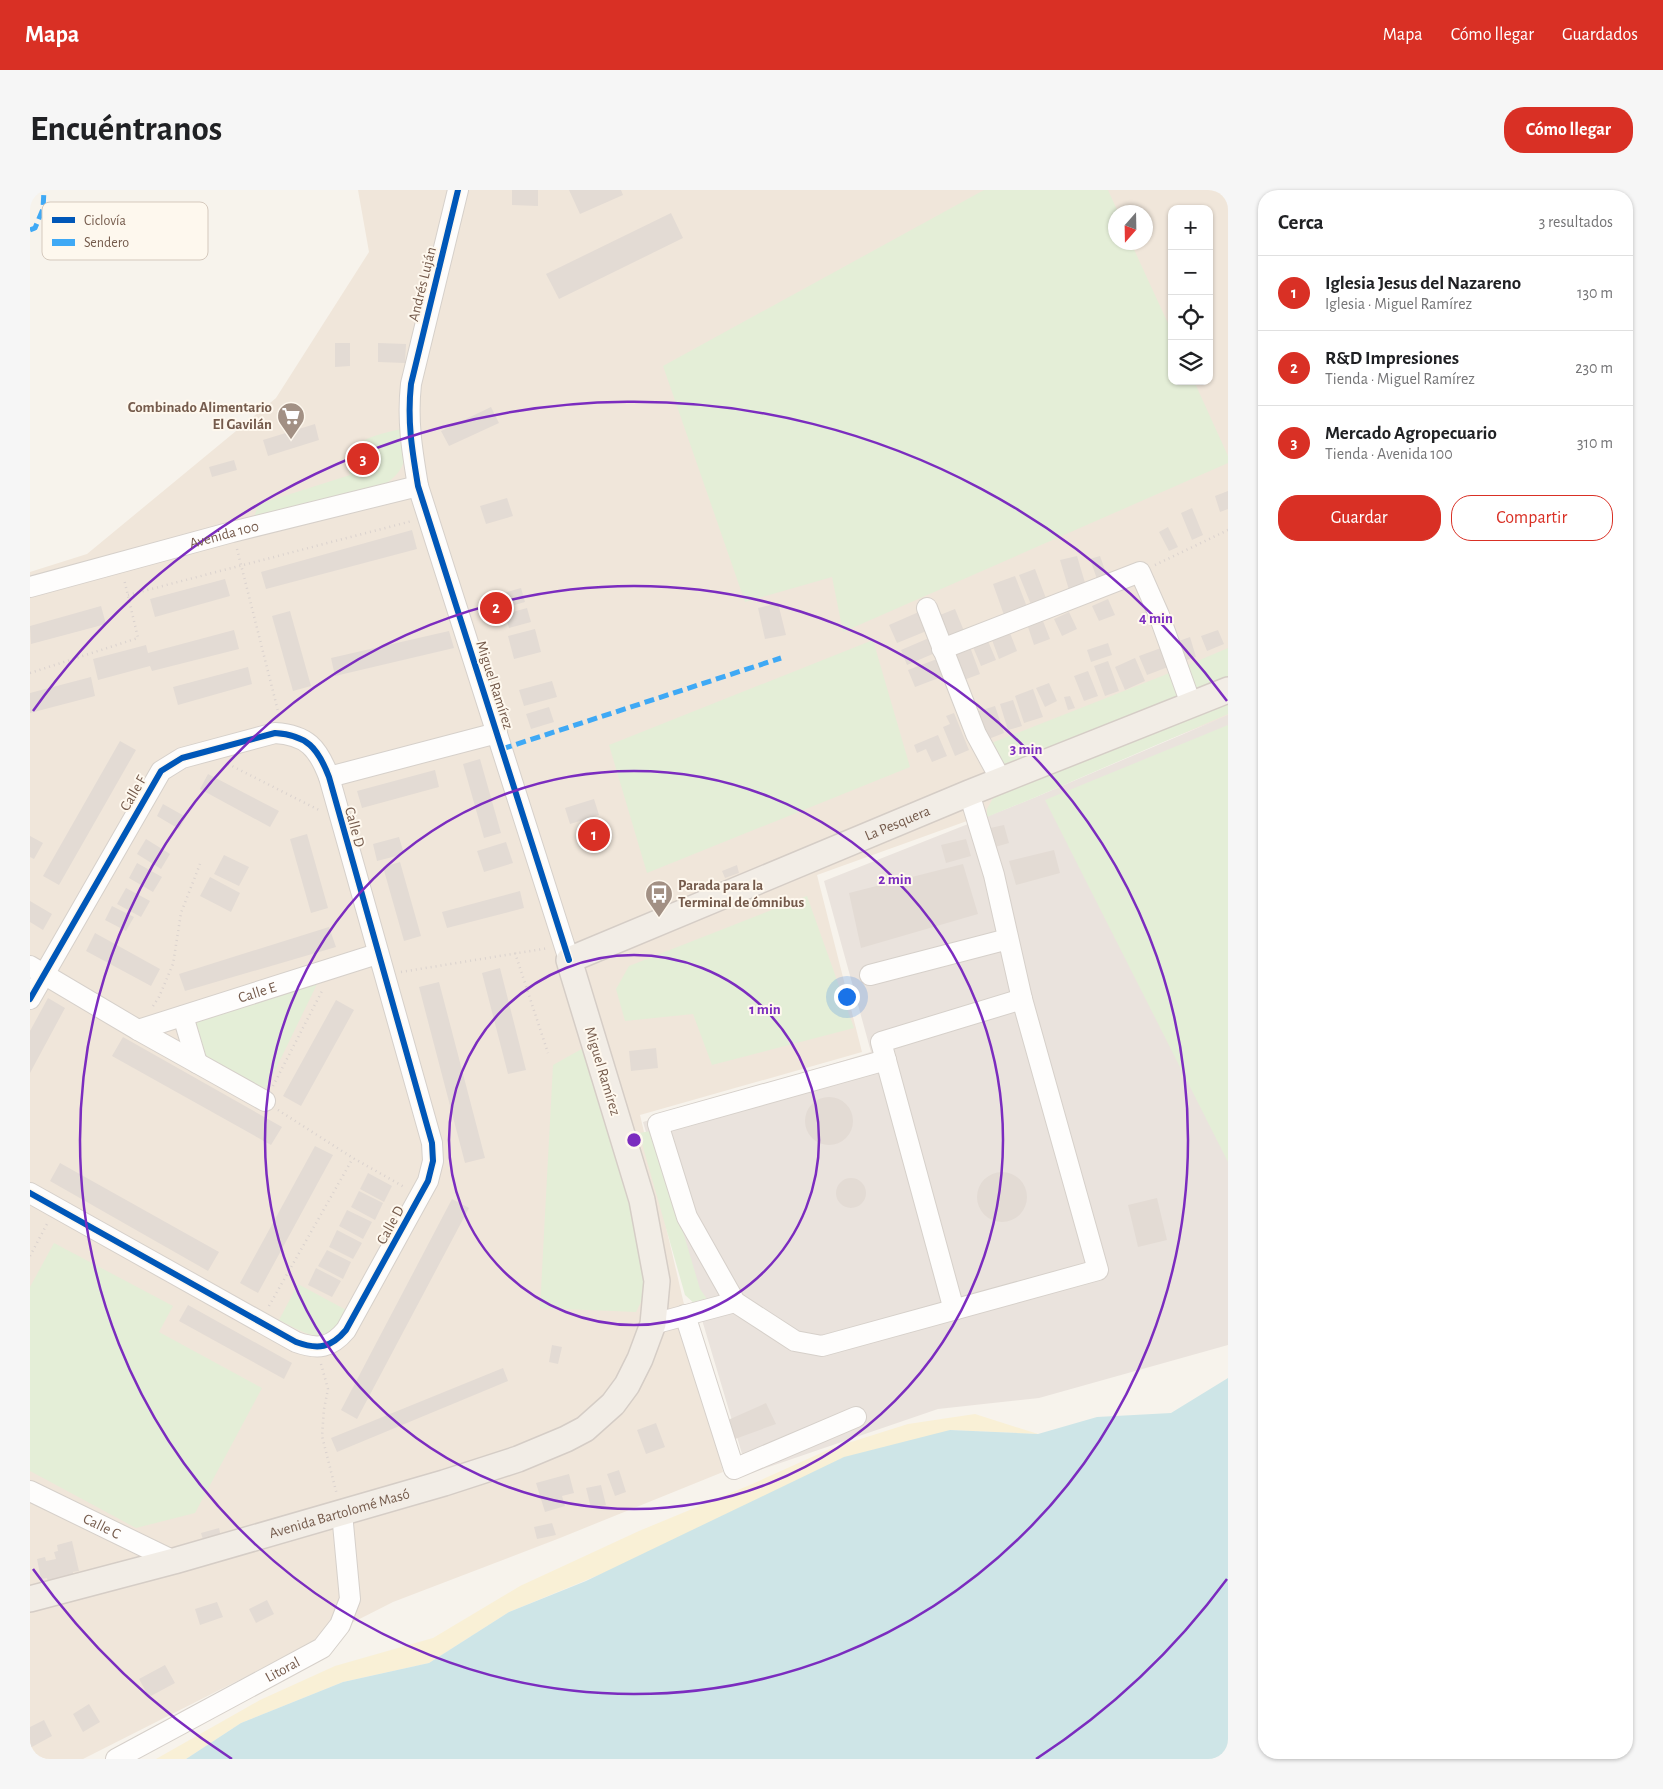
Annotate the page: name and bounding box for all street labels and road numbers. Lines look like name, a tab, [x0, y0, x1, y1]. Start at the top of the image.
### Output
street label: Andrés Luján	[406, 245, 439, 323]
street label: Avenida 100	[188, 519, 260, 551]
street label: Miguel Ramírez	[473, 639, 516, 731]
street label: Calle F	[117, 773, 150, 813]
street label: La Pesquera	[863, 803, 932, 844]
street label: Calle D	[342, 805, 367, 849]
street label: Calle E	[236, 980, 278, 1006]
street label: Miguel Ramírez	[582, 1025, 623, 1117]
street label: Calle D	[374, 1203, 407, 1247]
street label: Avenida Bartolomé Masó	[267, 1486, 411, 1541]
street label: Calle C	[81, 1511, 123, 1542]
street label: Litoral	[263, 1654, 302, 1685]

